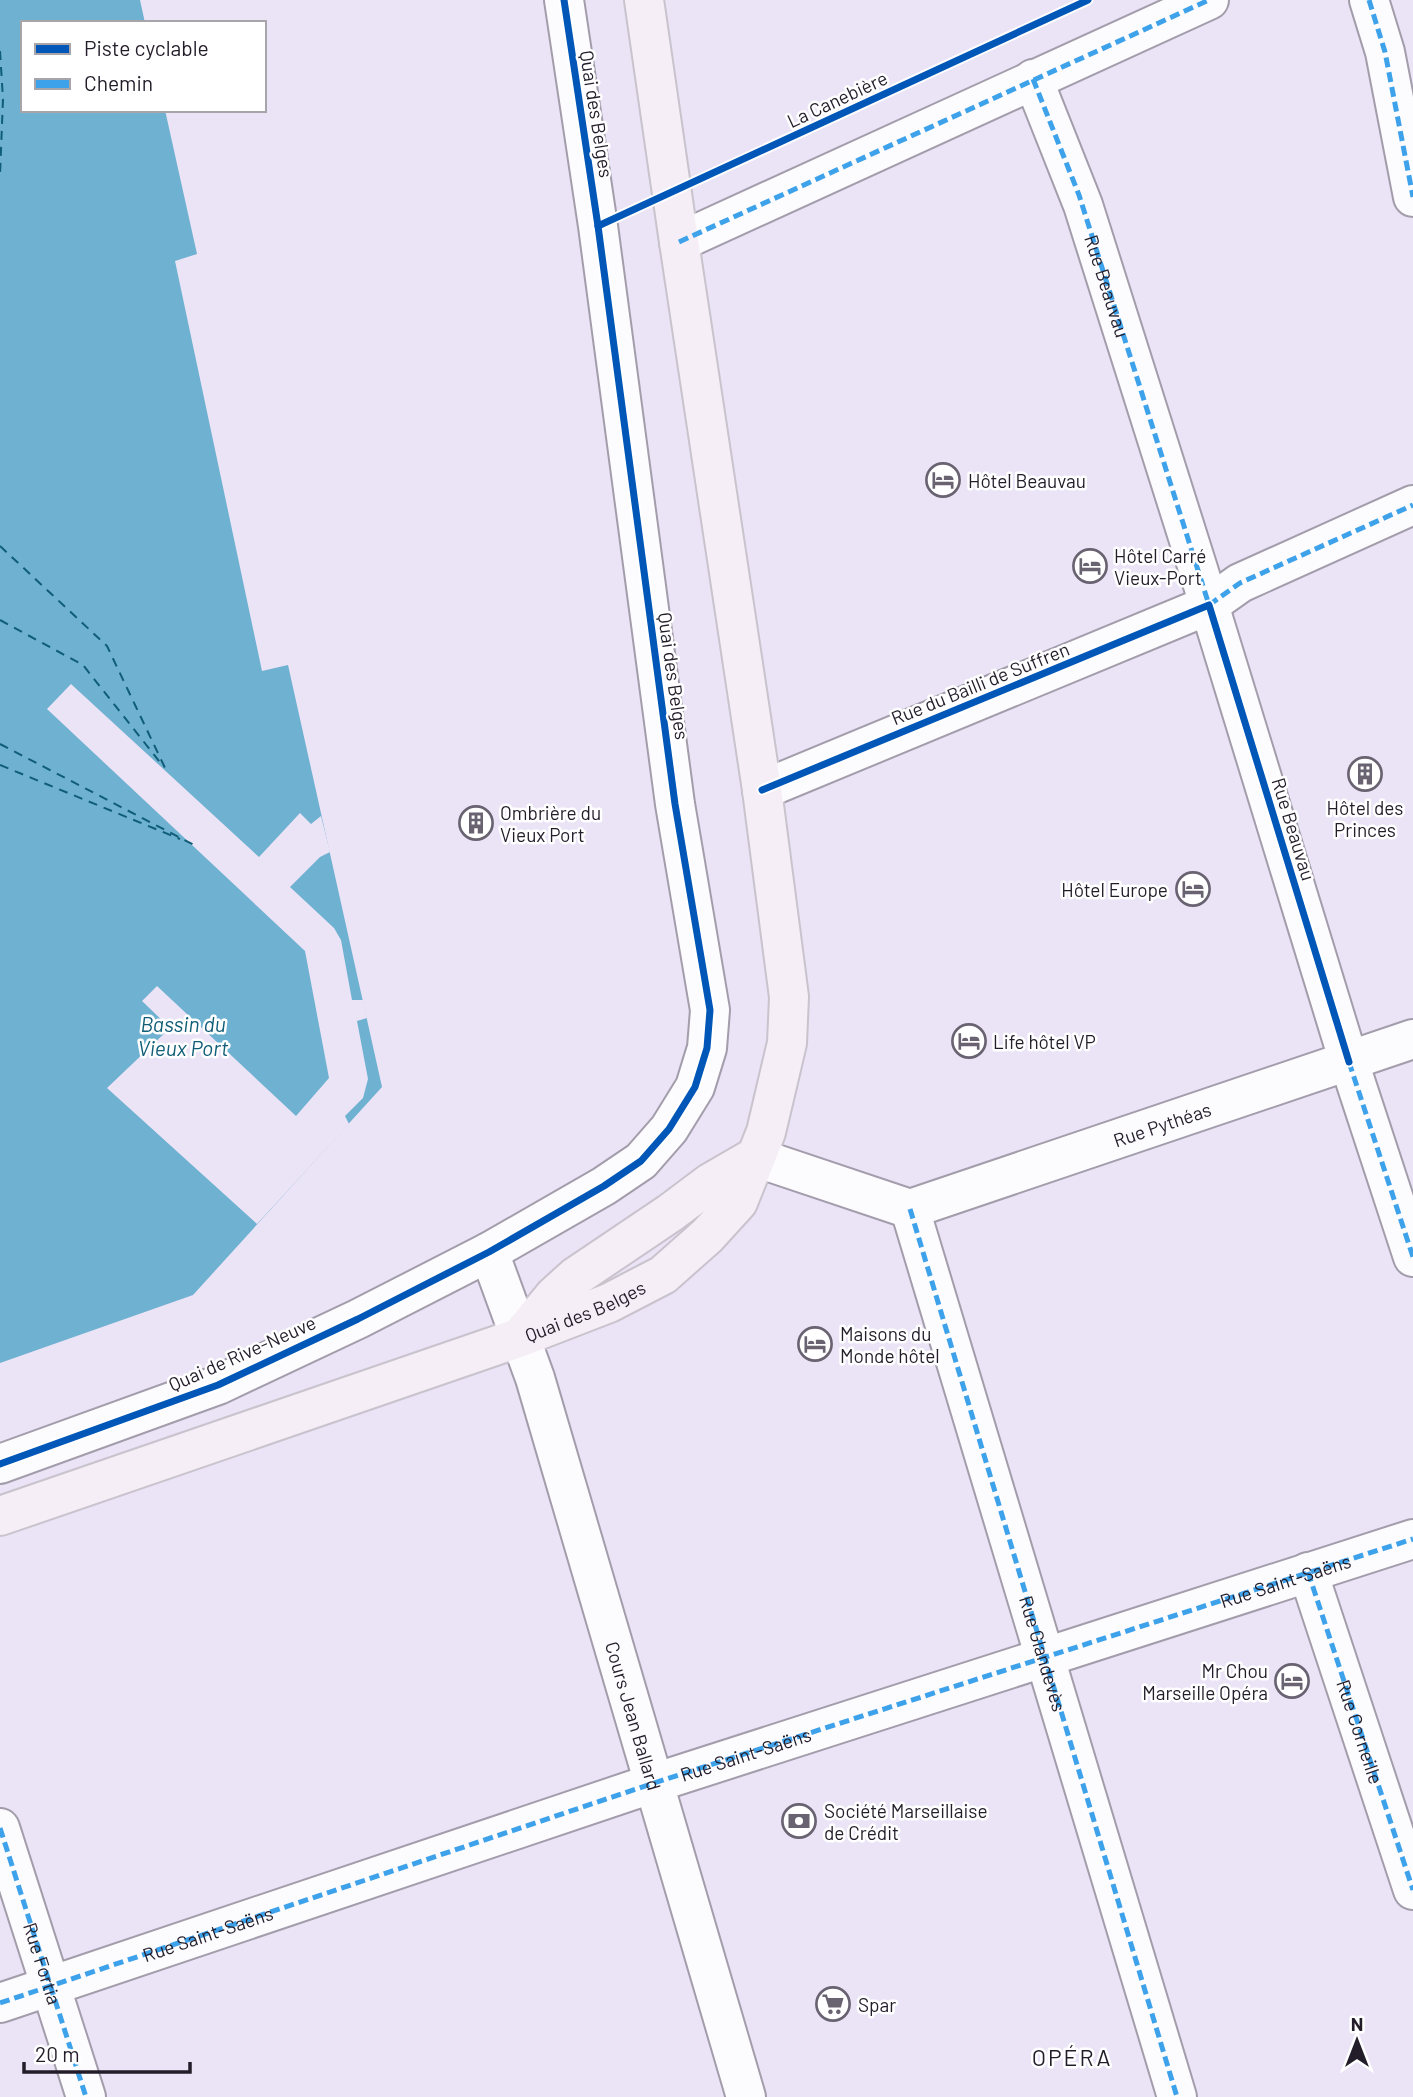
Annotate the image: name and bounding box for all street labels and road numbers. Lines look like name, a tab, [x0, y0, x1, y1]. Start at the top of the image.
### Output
street label: Quai des Belges	[576, 49, 618, 179]
street label: La Canebière	[783, 66, 891, 132]
street label: Rue Beauvau	[1081, 232, 1135, 340]
street label: Quai des Belges	[654, 611, 694, 741]
street label: Rue du Bailli de Suffren	[888, 637, 1072, 729]
street label: Rue Beauvau	[1267, 775, 1321, 883]
street label: Rue Pythéas	[1110, 1097, 1214, 1151]
street label: Quai des Belges	[521, 1275, 649, 1346]
street label: Quai de Rive-Neuve	[165, 1310, 319, 1396]
street label: Rue Saint-Saëns	[1217, 1548, 1353, 1612]
street label: Rue Glandevès	[1015, 1593, 1072, 1714]
street label: Cours Jean Ballard	[601, 1639, 667, 1793]
street label: Rue Corneille	[1333, 1676, 1389, 1787]
street label: Rue Saint-Saëns	[677, 1722, 814, 1785]
street label: Rue Saint-Saëns	[139, 1901, 276, 1966]
street label: Rue Fortia	[19, 1919, 67, 2007]

